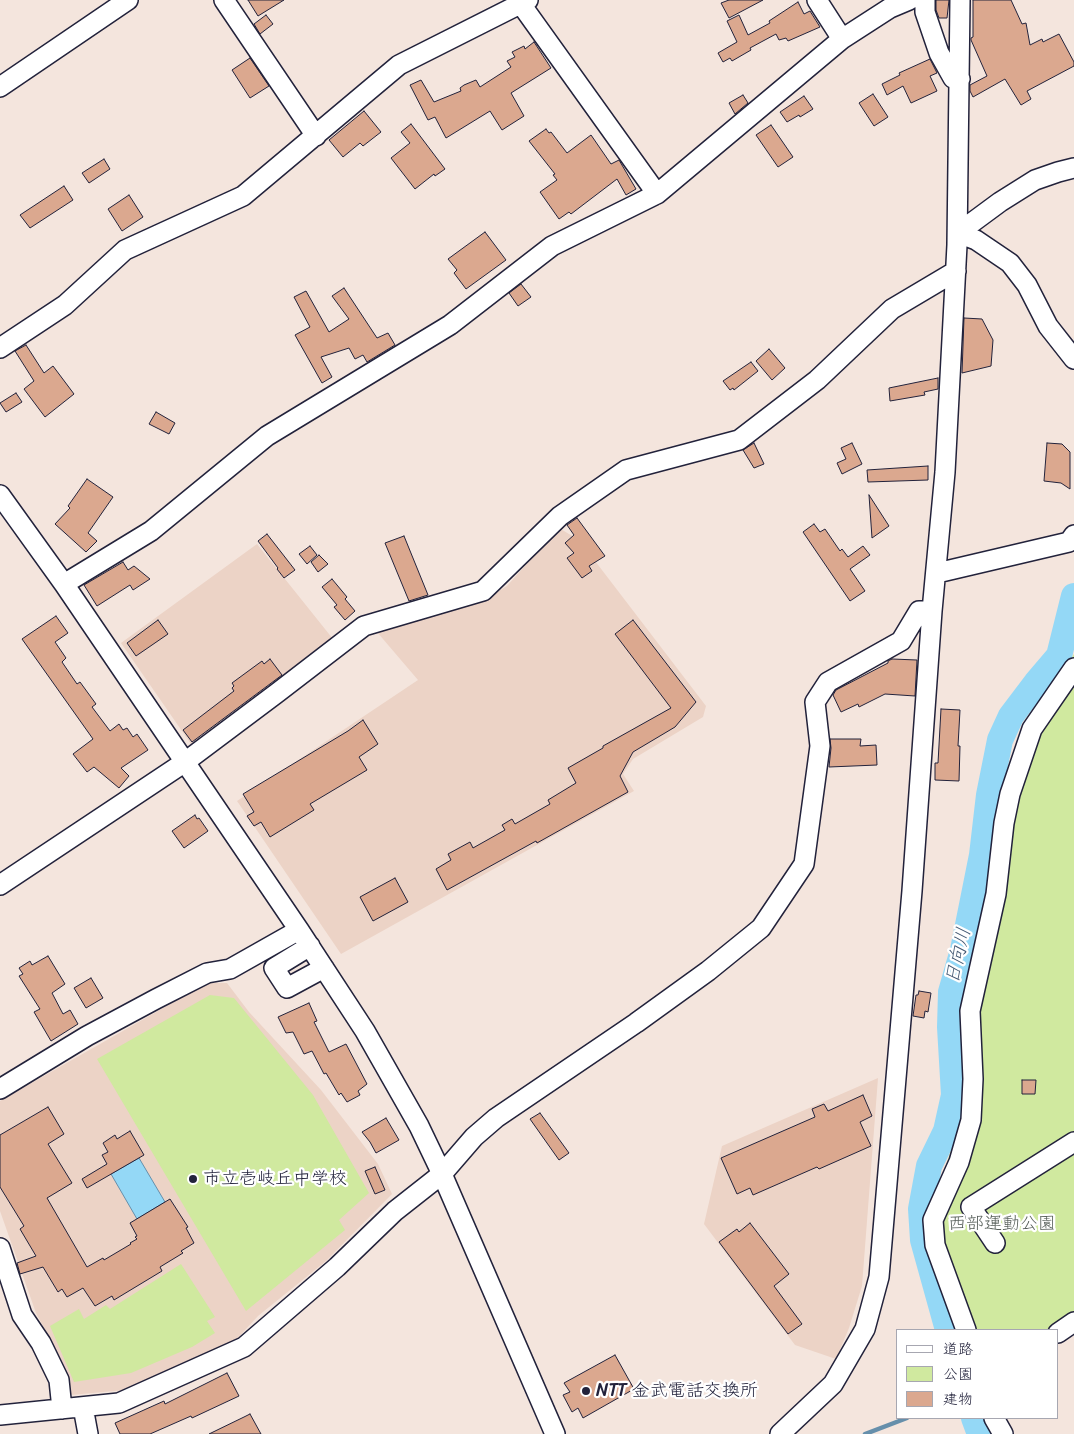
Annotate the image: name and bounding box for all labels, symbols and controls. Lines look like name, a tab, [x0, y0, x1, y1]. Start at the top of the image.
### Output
water label: 日向川	[941, 926, 977, 986]
place label: 市立壱岐丘中学校	[203, 1168, 347, 1190]
marker: 市立壱岐丘中学校	[187, 1173, 199, 1185]
park label: 西部運動公園	[948, 1213, 1056, 1235]
legend	[896, 1329, 1059, 1419]
text: 道路	[943, 1336, 973, 1362]
text: 公園	[943, 1361, 973, 1387]
place label: NTT 金武電話交換所	[596, 1380, 758, 1402]
marker: NTT 金武電話交換所	[580, 1385, 592, 1397]
text: 建物	[943, 1386, 973, 1412]

